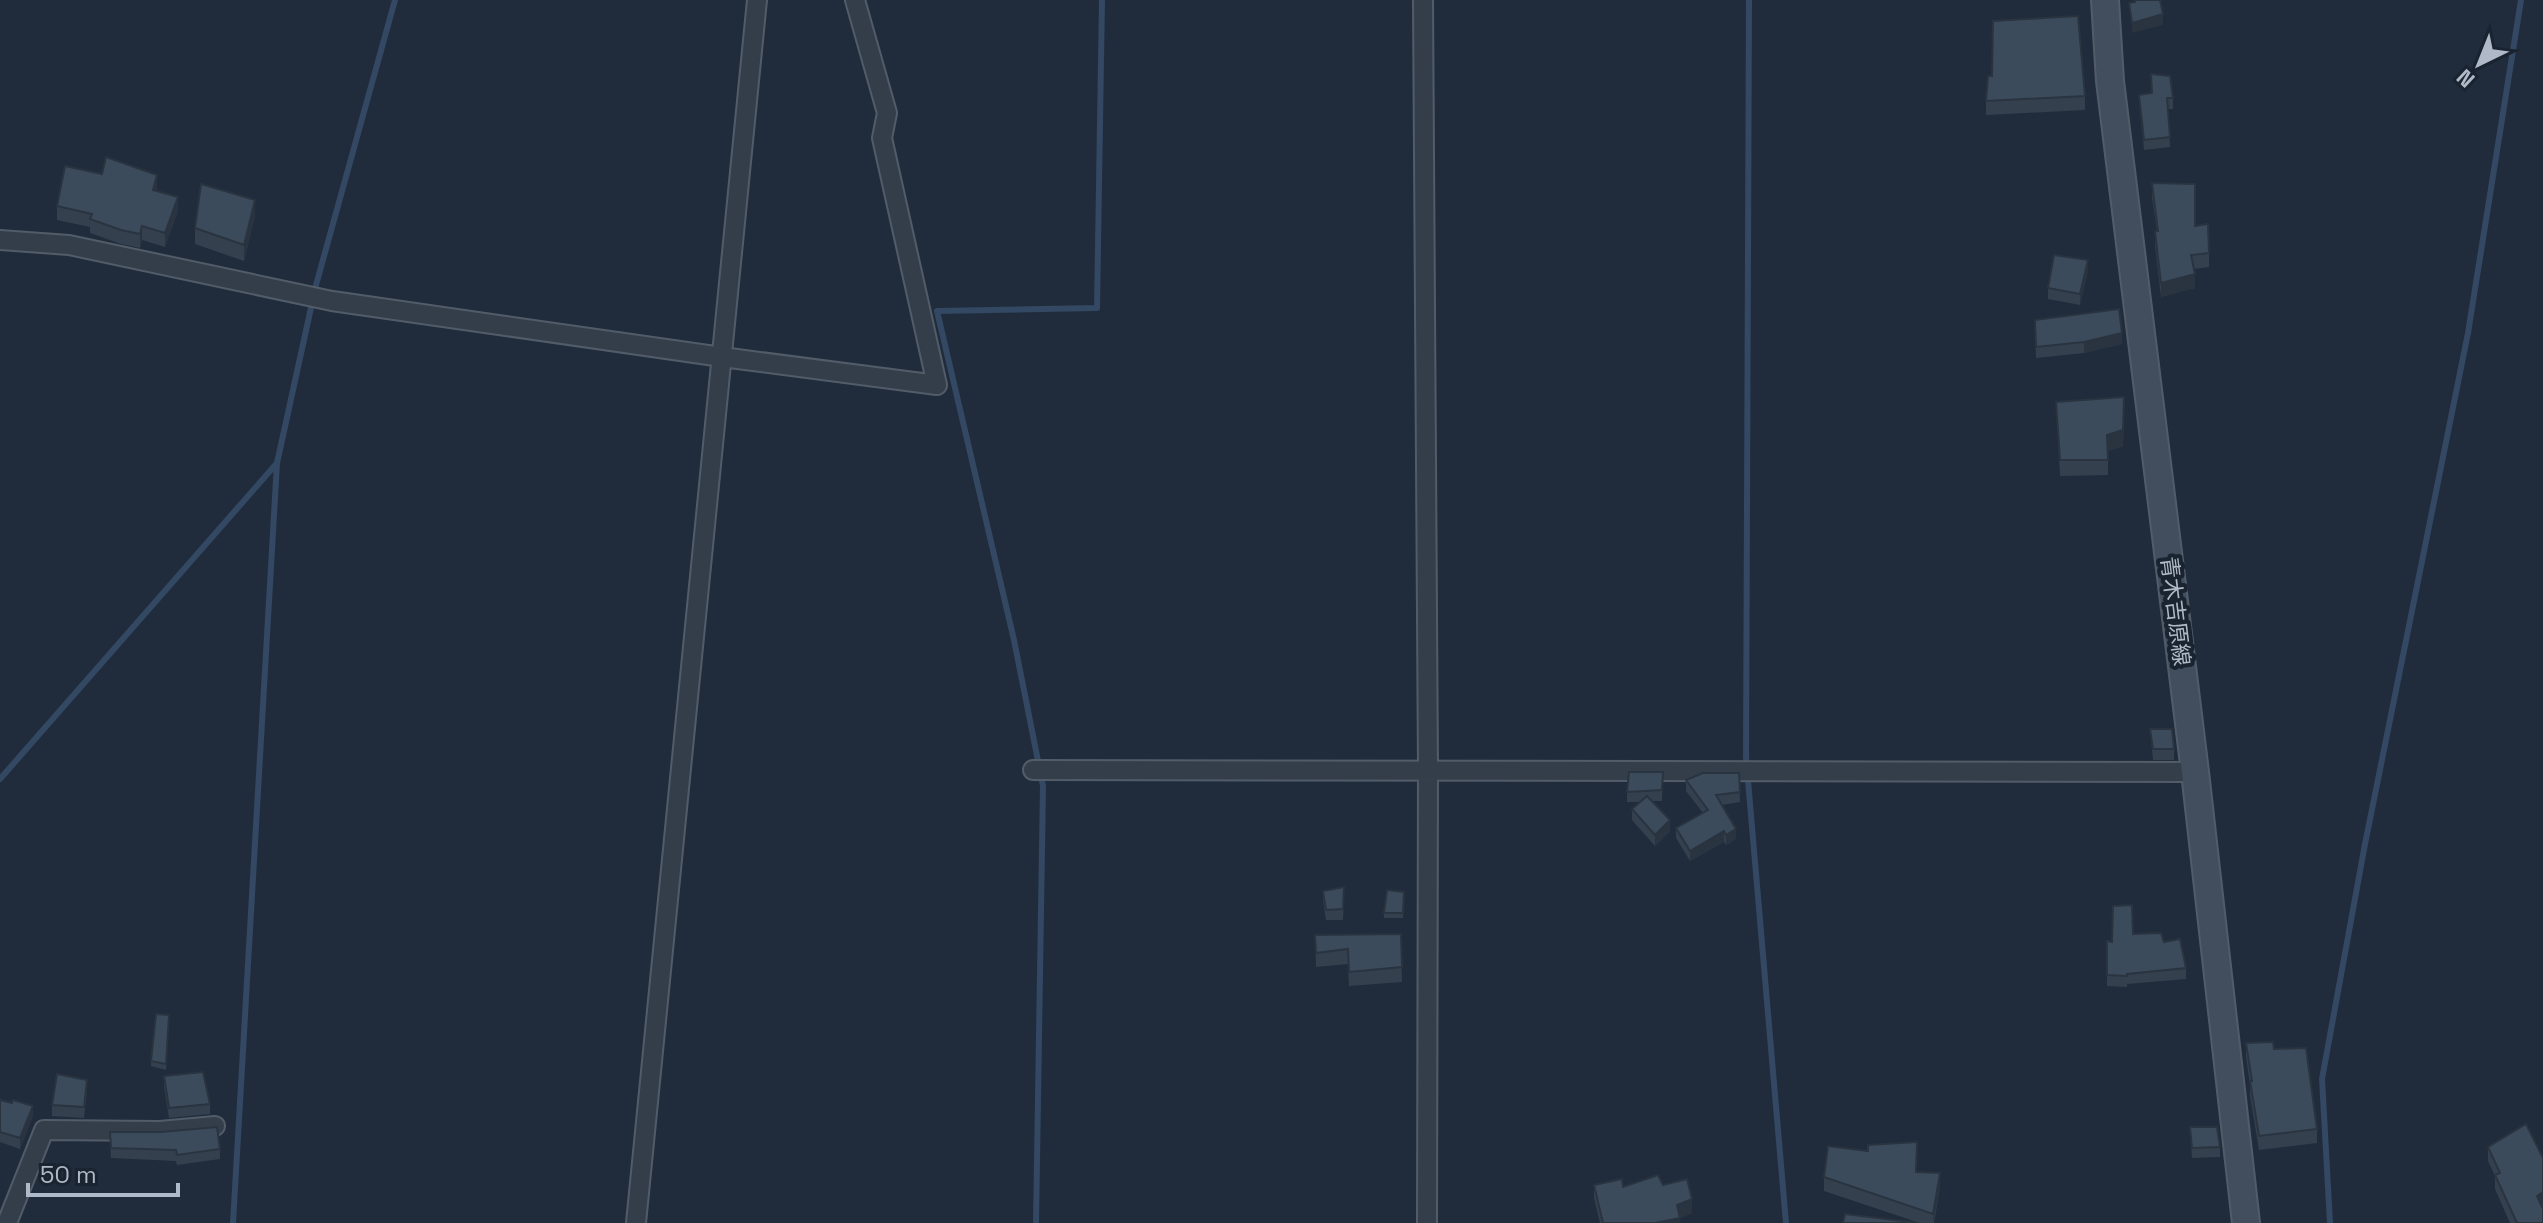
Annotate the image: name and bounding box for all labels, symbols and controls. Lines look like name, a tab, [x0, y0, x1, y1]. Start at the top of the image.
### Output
north arrow	[2439, 24, 2519, 104]
text: N	[2450, 63, 2480, 94]
street label: 青木吉原線	[2155, 555, 2197, 667]
scale bar	[28, 1147, 178, 1197]
text: 50 m	[40, 1159, 97, 1190]

